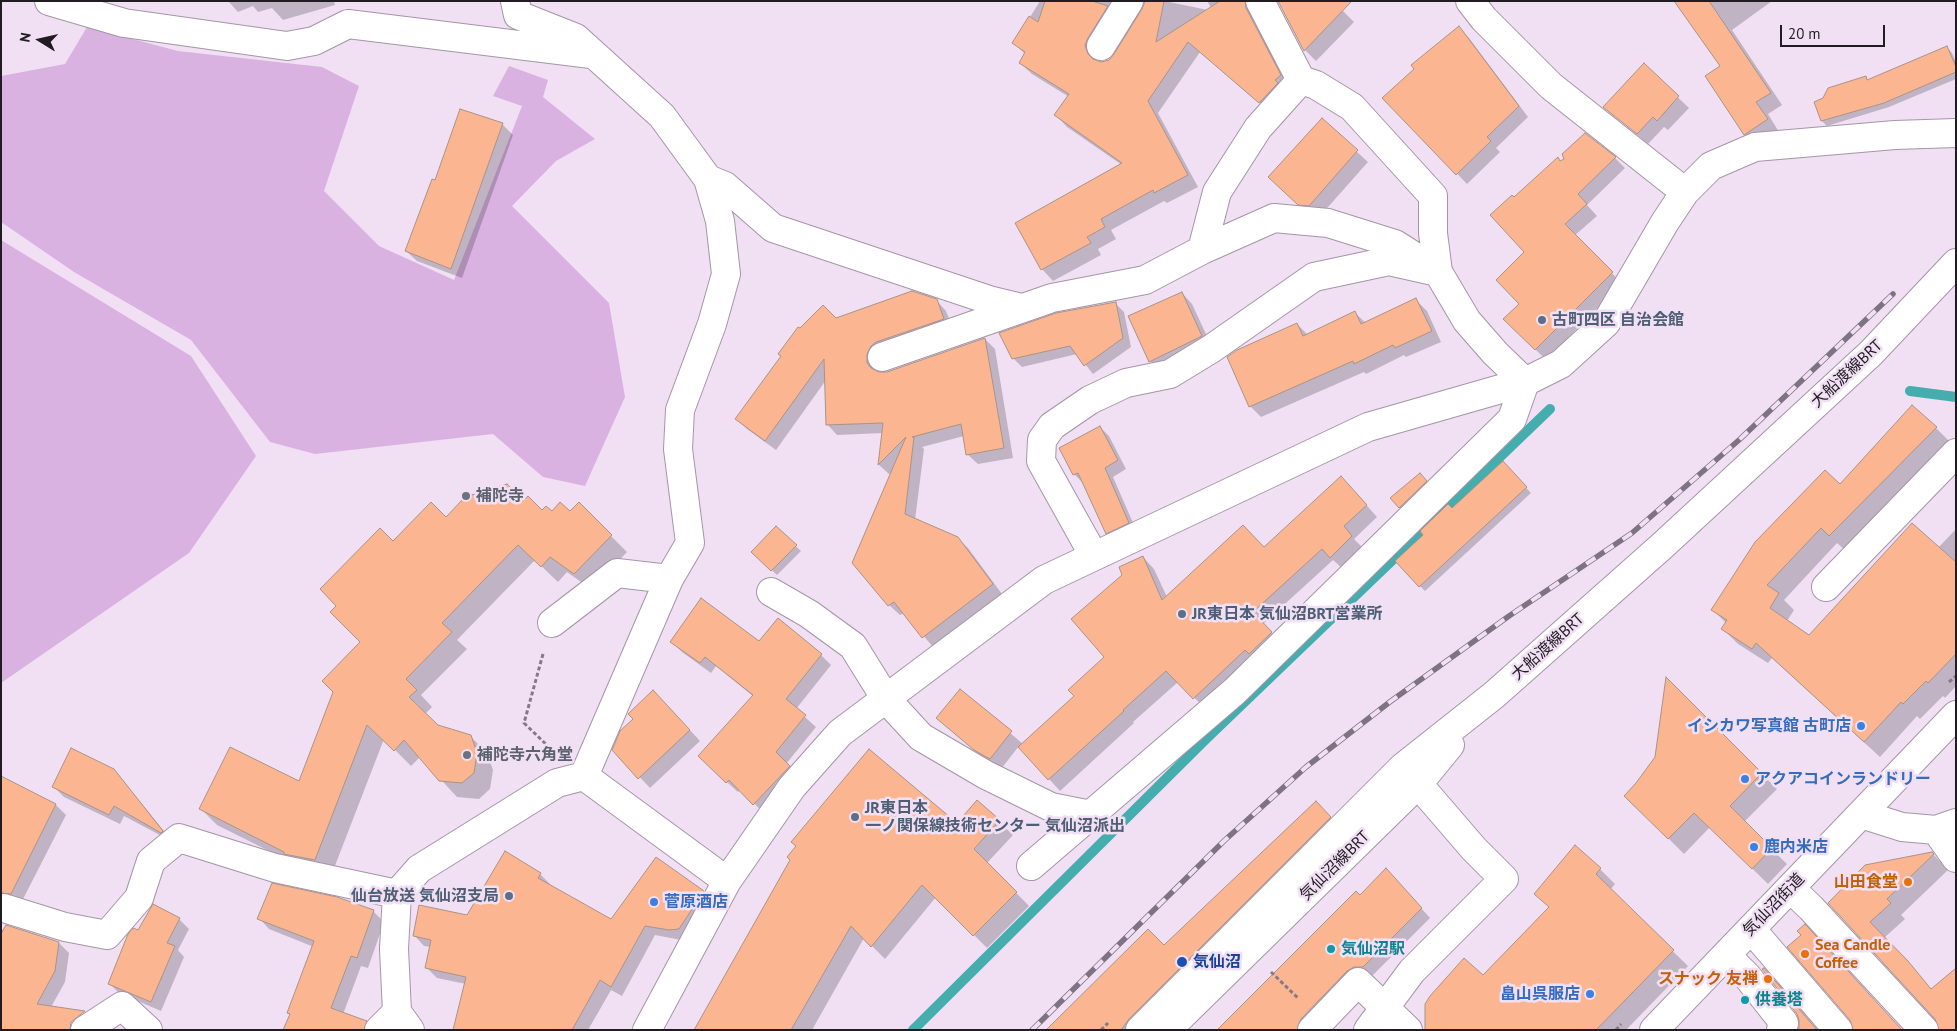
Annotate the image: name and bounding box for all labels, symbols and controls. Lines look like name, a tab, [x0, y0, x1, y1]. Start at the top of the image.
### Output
north arrow	[15, 15, 65, 65]
scale bar	[1782, 15, 1887, 47]
text: 20 m	[1788, 24, 1821, 43]
text: N	[16, 31, 35, 43]
place label: 古町四区 自治会館	[1552, 310, 1684, 330]
marker: 古町四区 自治会館	[1536, 314, 1548, 326]
street label: 大船渡線BRT	[1807, 336, 1887, 412]
place label: 補陀寺	[476, 486, 524, 506]
marker: 補陀寺	[460, 490, 472, 502]
place label: JR東日本 気仙沼BRT営業所	[1192, 604, 1382, 624]
marker: JR東日本 気仙沼BRT営業所	[1176, 608, 1188, 620]
street label: 大船渡線BRT	[1508, 609, 1588, 685]
place label: イシカワ写真館 古町店	[1687, 716, 1851, 736]
marker: イシカワ写真館 古町店	[1855, 720, 1867, 732]
place label: 補陀寺六角堂	[477, 745, 573, 765]
marker: 補陀寺六角堂	[461, 749, 473, 761]
place label: アクアコインランドリー	[1755, 769, 1931, 789]
marker: アクアコインランドリー	[1739, 773, 1751, 785]
place label: JR東日本 一ノ関保線技術センター 気仙沼派出	[865, 798, 1125, 836]
marker: JR東日本 一ノ関保線技術センター 気仙沼派出	[849, 811, 861, 823]
street label: 気仙沼線BRT	[1296, 827, 1374, 905]
place label: 鹿内米店	[1764, 837, 1828, 857]
marker: 鹿内米店	[1748, 841, 1760, 853]
street label: 気仙沼街道	[1739, 870, 1809, 940]
place label: 山田食堂	[1834, 872, 1898, 892]
marker: 山田食堂	[1902, 876, 1914, 888]
place label: 仙台放送 気仙沼支局	[351, 886, 499, 906]
marker: 仙台放送 気仙沼支局	[503, 890, 515, 902]
place label: 菅原酒店	[664, 892, 728, 912]
marker: 菅原酒店	[648, 896, 660, 908]
place label: Sea Candle Coffee	[1815, 935, 1890, 973]
place label: 気仙沼駅	[1341, 939, 1405, 959]
marker: 気仙沼駅	[1325, 943, 1337, 955]
marker: Sea Candle Coffee	[1799, 948, 1811, 960]
place label: 気仙沼	[1193, 952, 1241, 972]
marker: 気仙沼	[1175, 955, 1189, 969]
place label: スナック 友禅	[1658, 969, 1758, 989]
marker: スナック 友禅	[1762, 973, 1774, 985]
place label: 畠山呉服店	[1500, 984, 1580, 1004]
marker: 畠山呉服店	[1584, 988, 1596, 1000]
place label: 供養塔	[1755, 990, 1803, 1010]
marker: 供養塔	[1739, 994, 1751, 1006]

